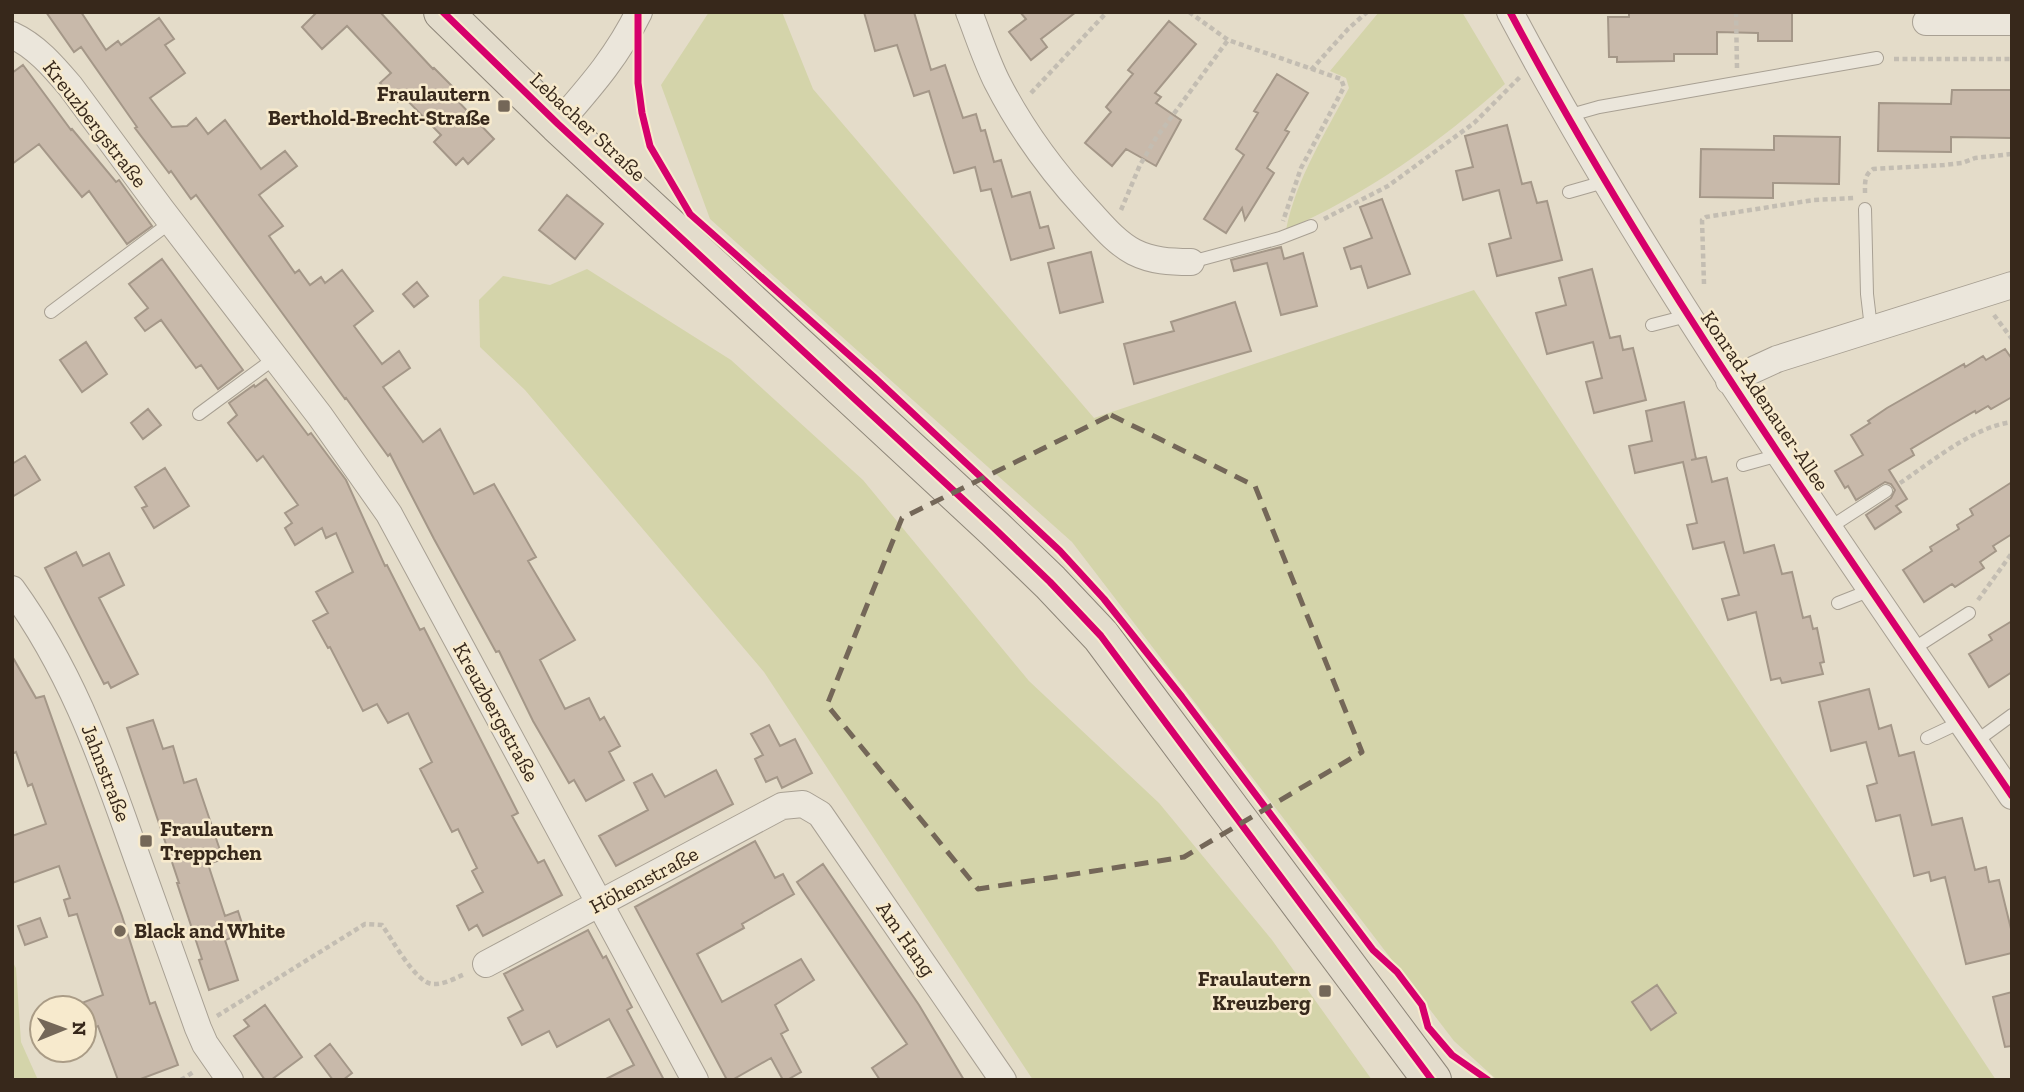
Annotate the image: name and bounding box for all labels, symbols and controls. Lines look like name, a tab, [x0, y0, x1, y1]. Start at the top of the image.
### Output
street label: Kreuzbergstraße	[38, 55, 153, 192]
street label: Lebacher Straße	[525, 67, 651, 187]
place label: Fraulautern Berthold-Brecht-Straße	[268, 81, 491, 130]
marker: Fraulautern Berthold-Brecht-Straße	[496, 98, 512, 114]
street label: Konrad-Adenauer-Allee	[1696, 306, 1835, 495]
street label: Kreuzbergstraße	[448, 638, 545, 786]
street label: Jahnstraße	[76, 721, 137, 825]
place label: Fraulautern Treppchen	[160, 816, 274, 865]
marker: Fraulautern Treppchen	[138, 833, 154, 849]
street label: Höhenstraße	[585, 840, 702, 919]
street label: Am Hang	[872, 896, 942, 981]
place label: Black and White	[134, 918, 285, 943]
marker: Black and White	[112, 923, 128, 939]
place label: Fraulautern Kreuzberg	[1198, 966, 1312, 1015]
marker: Fraulautern Kreuzberg	[1317, 983, 1333, 999]
north arrow	[28, 994, 98, 1064]
text: N	[68, 1021, 91, 1036]

